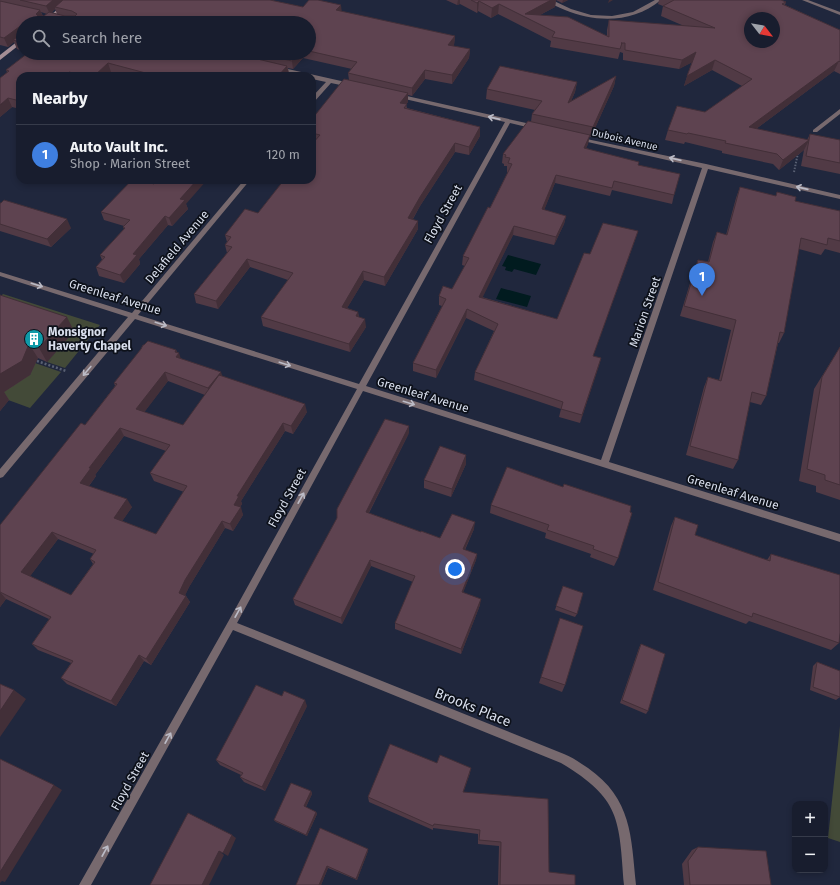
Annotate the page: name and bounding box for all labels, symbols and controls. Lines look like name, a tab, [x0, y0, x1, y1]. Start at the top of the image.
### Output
north arrow	[744, 12, 780, 48]
search box	[16, 16, 316, 60]
icon: search	[30, 27, 52, 49]
text: Search here	[62, 29, 142, 47]
text: Nearby	[32, 88, 87, 109]
one-way arrow	[488, 114, 501, 122]
street label: Dubois Avenue	[591, 127, 659, 153]
text: Auto Vault Inc.	[70, 138, 168, 156]
text: 1	[42, 147, 48, 162]
text: 120 m	[266, 147, 300, 162]
one-way arrow	[669, 155, 682, 163]
text: Shop · Marion Street	[70, 156, 190, 171]
street label: Floyd Street	[421, 182, 465, 246]
one-way arrow	[796, 184, 809, 191]
street label: Delafield Avenue	[142, 208, 212, 286]
pin: 1	[689, 263, 715, 296]
street label: Marion Street	[626, 274, 664, 349]
street label: Greenleaf Avenue	[67, 276, 163, 318]
one-way arrow	[31, 282, 43, 290]
one-way arrow	[155, 321, 168, 328]
place label: Monsignor Haverty Chapel	[48, 325, 132, 353]
building icon: Monsignor Haverty Chapel	[23, 328, 45, 350]
one-way arrow	[279, 361, 292, 368]
one-way arrow	[83, 366, 92, 377]
street label: Greenleaf Avenue	[375, 374, 471, 416]
one-way arrow	[402, 400, 415, 407]
street label: Floyd Street	[265, 466, 309, 530]
street label: Greenleaf Avenue	[685, 471, 781, 513]
one-way arrow	[297, 492, 305, 504]
your location	[445, 559, 465, 579]
one-way arrow	[235, 606, 243, 618]
street label: Brooks Place	[432, 684, 513, 730]
one-way arrow	[165, 732, 172, 744]
street label: Floyd Street	[108, 749, 152, 813]
map controls	[792, 801, 828, 873]
button: +	[792, 801, 828, 837]
button: −	[792, 837, 828, 873]
one-way arrow	[101, 845, 109, 857]

